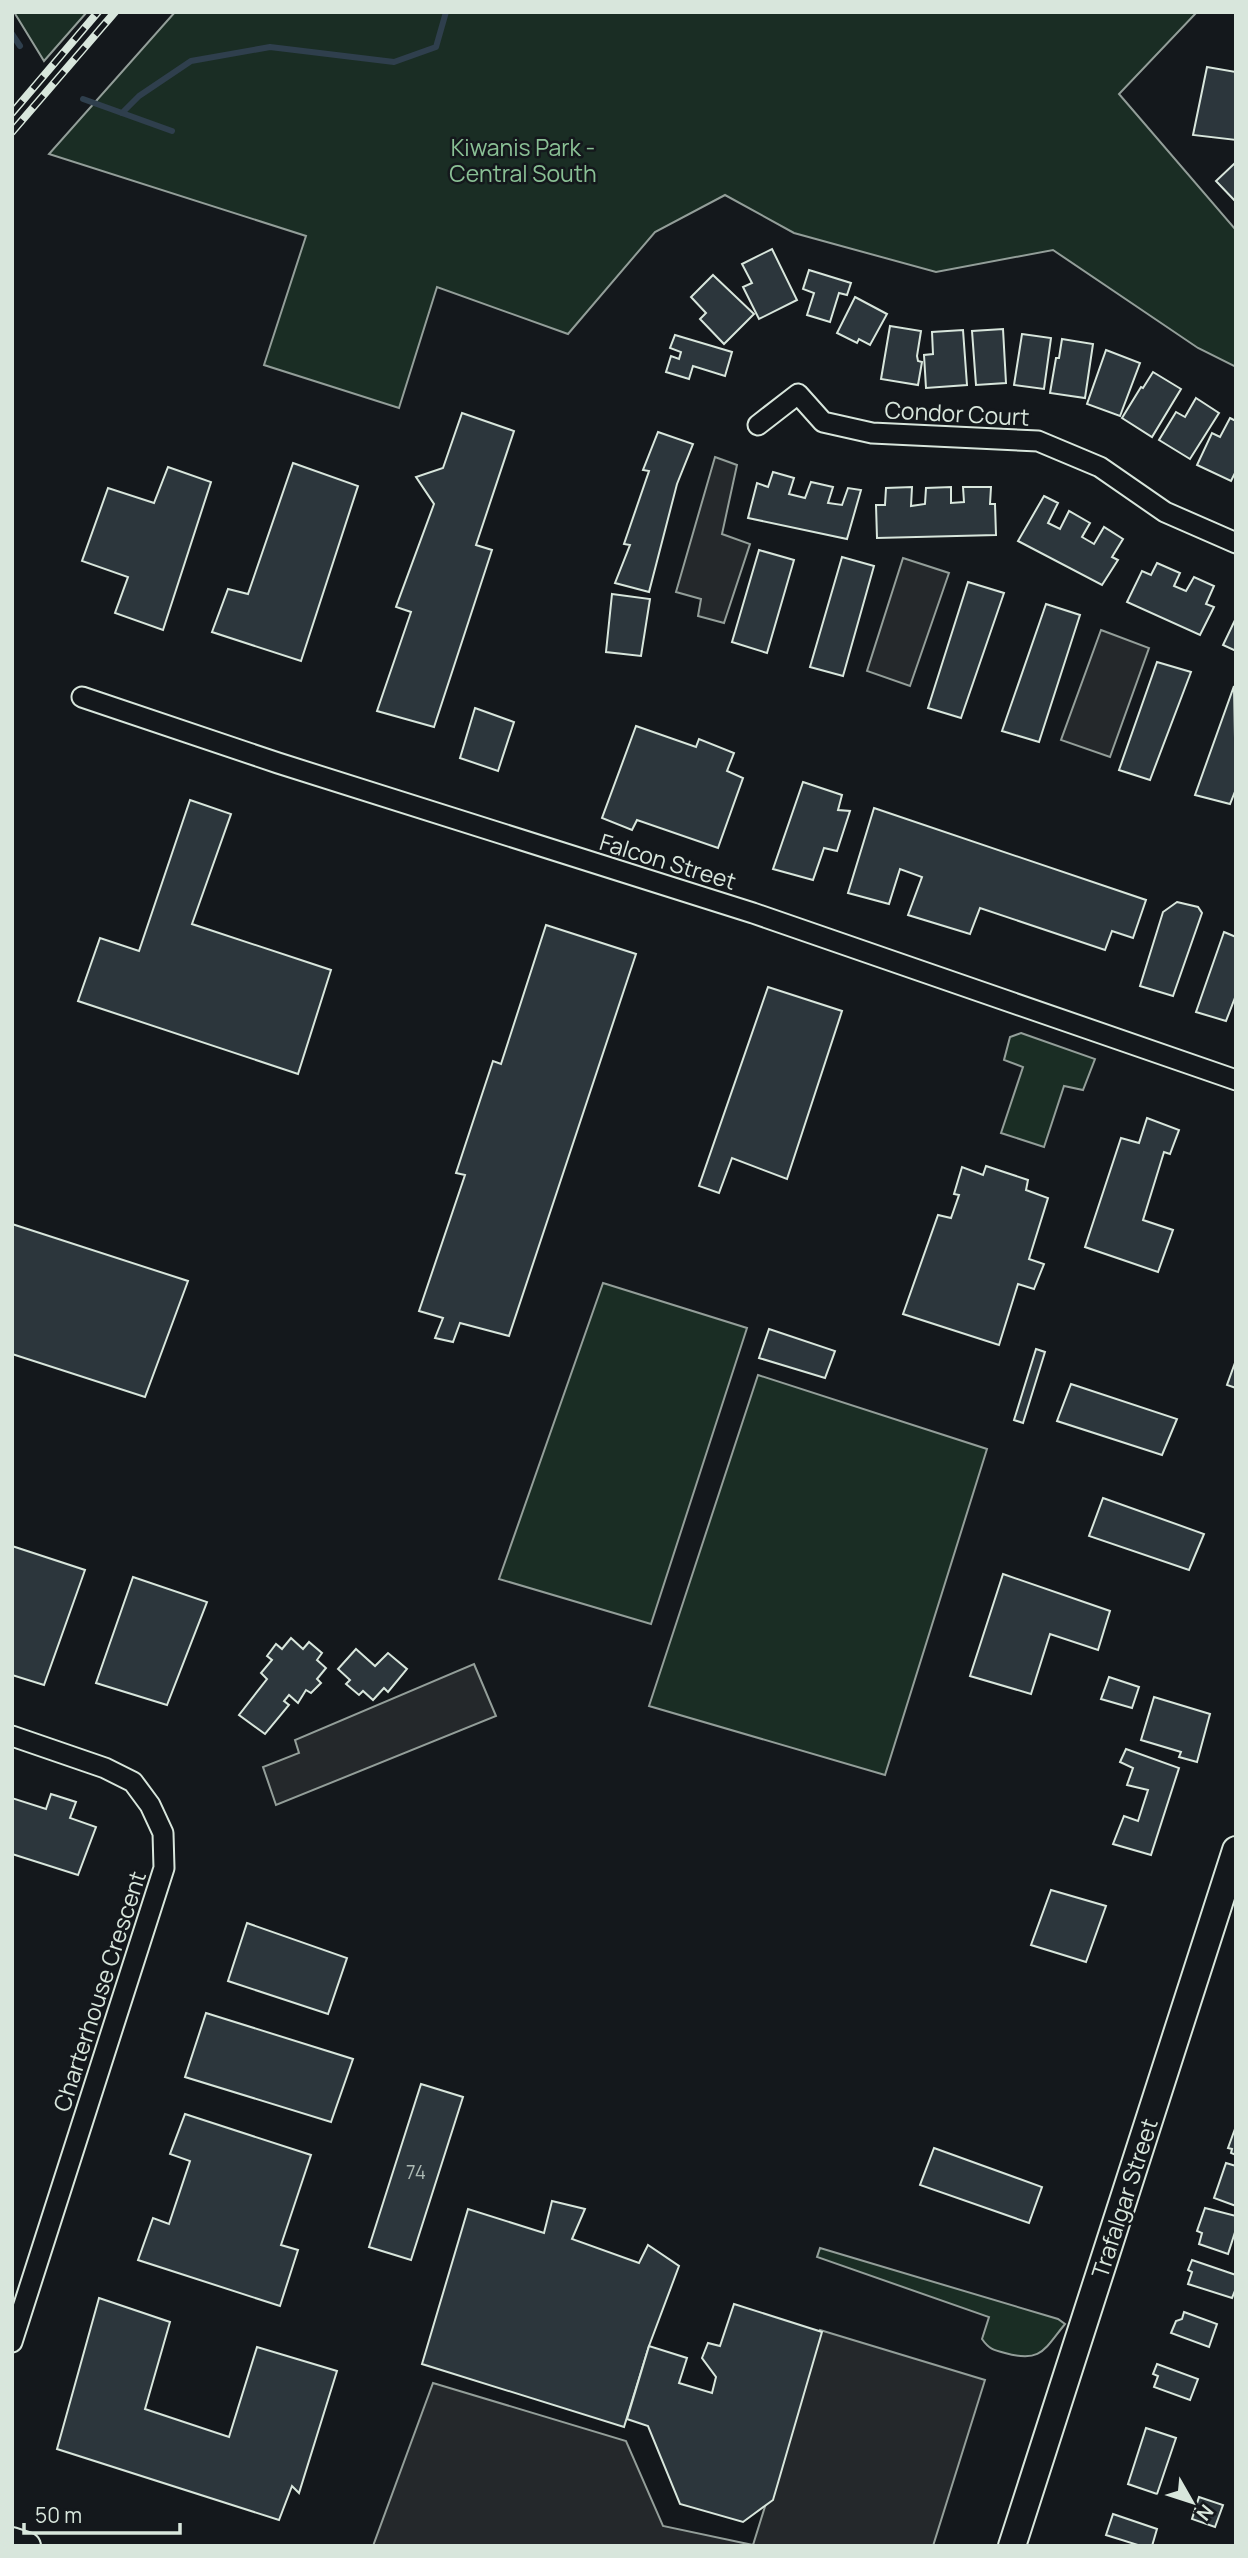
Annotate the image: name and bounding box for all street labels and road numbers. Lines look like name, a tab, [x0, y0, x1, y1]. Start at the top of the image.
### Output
street label: Condor Court	[884, 393, 1030, 433]
street label: Falcon Street	[596, 825, 740, 897]
street label: Charterhouse Crescent	[45, 1867, 153, 2115]
street label: Trafalgar Street	[1083, 2114, 1165, 2282]

